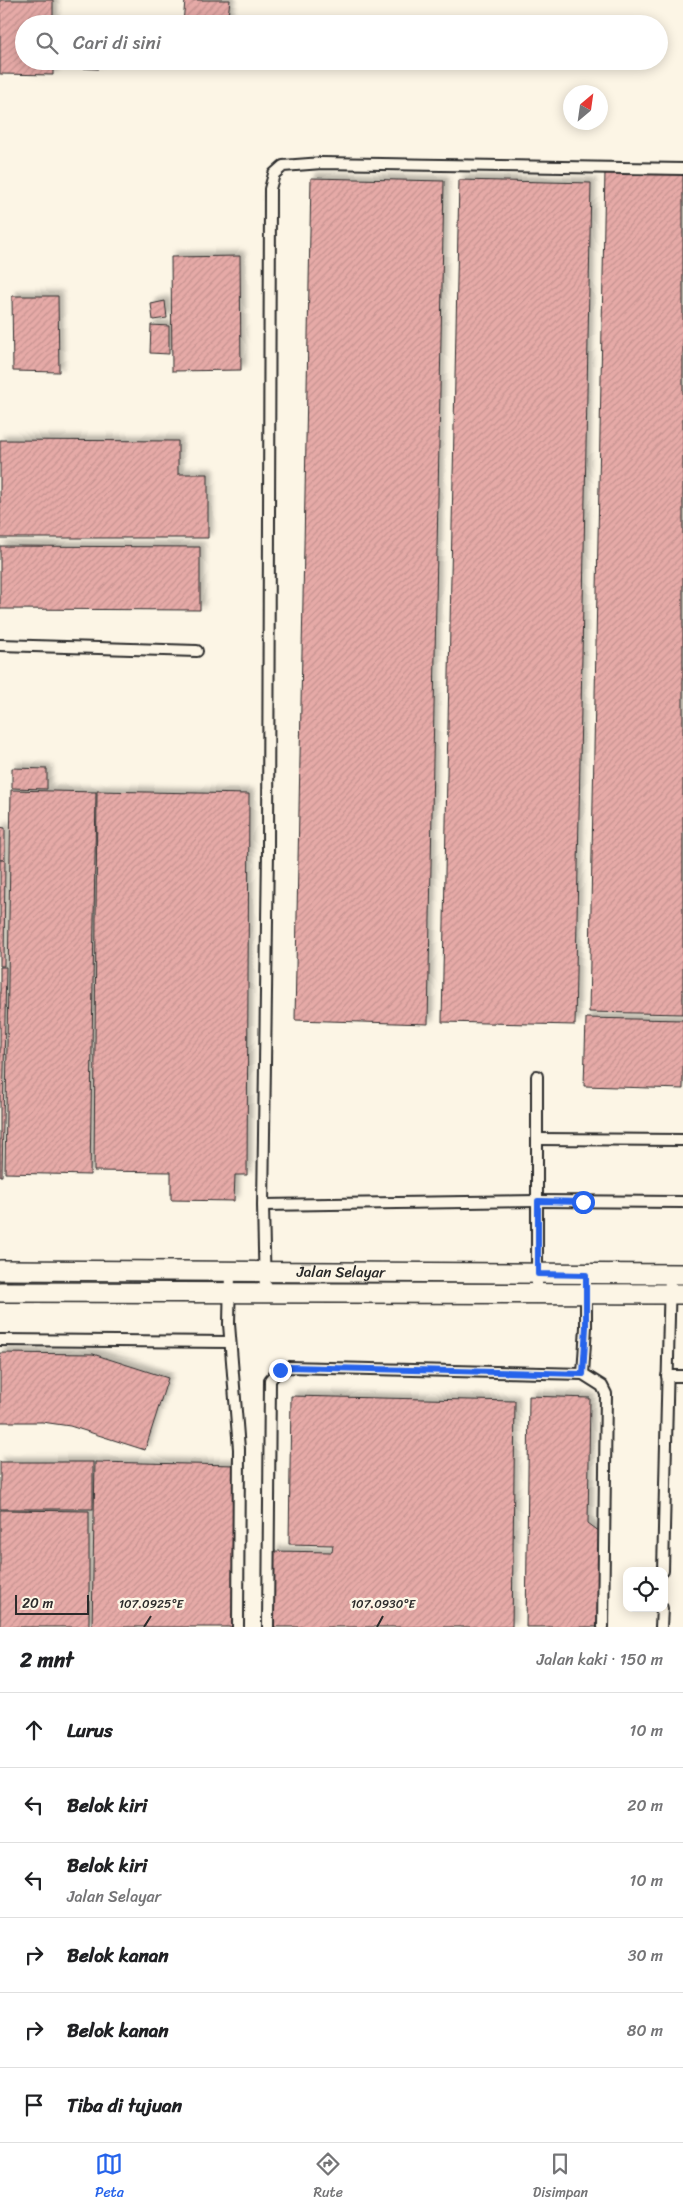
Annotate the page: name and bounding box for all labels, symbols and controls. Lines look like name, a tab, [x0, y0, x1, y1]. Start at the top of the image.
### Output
search box	[15, 15, 668, 70]
text: Cari di sini	[73, 26, 161, 59]
icon: search	[33, 29, 61, 57]
north arrow	[563, 85, 608, 130]
route start	[572, 1191, 595, 1214]
street label: Jalan Selayar	[296, 1259, 386, 1285]
route end	[269, 1359, 292, 1382]
map controls	[623, 1567, 668, 1612]
button: locate	[623, 1567, 668, 1612]
text: 20 m	[22, 1591, 53, 1616]
scale bar	[15, 1592, 89, 1615]
text: 107.0925°E	[119, 1593, 184, 1615]
text: 107.0930°E	[351, 1593, 416, 1615]
text: 2 mnt	[20, 1641, 74, 1679]
text: Jalan kaki · 150 m	[537, 1645, 663, 1674]
text: Lurus	[67, 1714, 113, 1747]
icon: ahead	[20, 1716, 48, 1744]
text: 10 m	[630, 1716, 663, 1745]
text: Belok kiri	[67, 1789, 147, 1822]
icon: left	[20, 1791, 48, 1819]
text: 20 m	[627, 1791, 663, 1820]
text: Belok kiri	[67, 1849, 147, 1882]
icon: left	[20, 1866, 48, 1894]
text: 10 m	[630, 1866, 663, 1895]
text: Jalan Selayar	[67, 1882, 161, 1911]
text: Belok kanan	[67, 1939, 169, 1972]
icon: right	[20, 1941, 48, 1969]
text: 30 m	[628, 1941, 663, 1970]
text: Belok kanan	[67, 2014, 169, 2047]
icon: right	[20, 2016, 48, 2044]
text: 80 m	[627, 2016, 663, 2045]
text: Tiba di tujuan	[67, 2089, 182, 2122]
icon: arrive	[20, 2091, 48, 2119]
tab: Peta	[95, 2150, 124, 2205]
tab: Rute	[314, 2150, 343, 2205]
tab: Disimpan	[533, 2150, 588, 2205]

